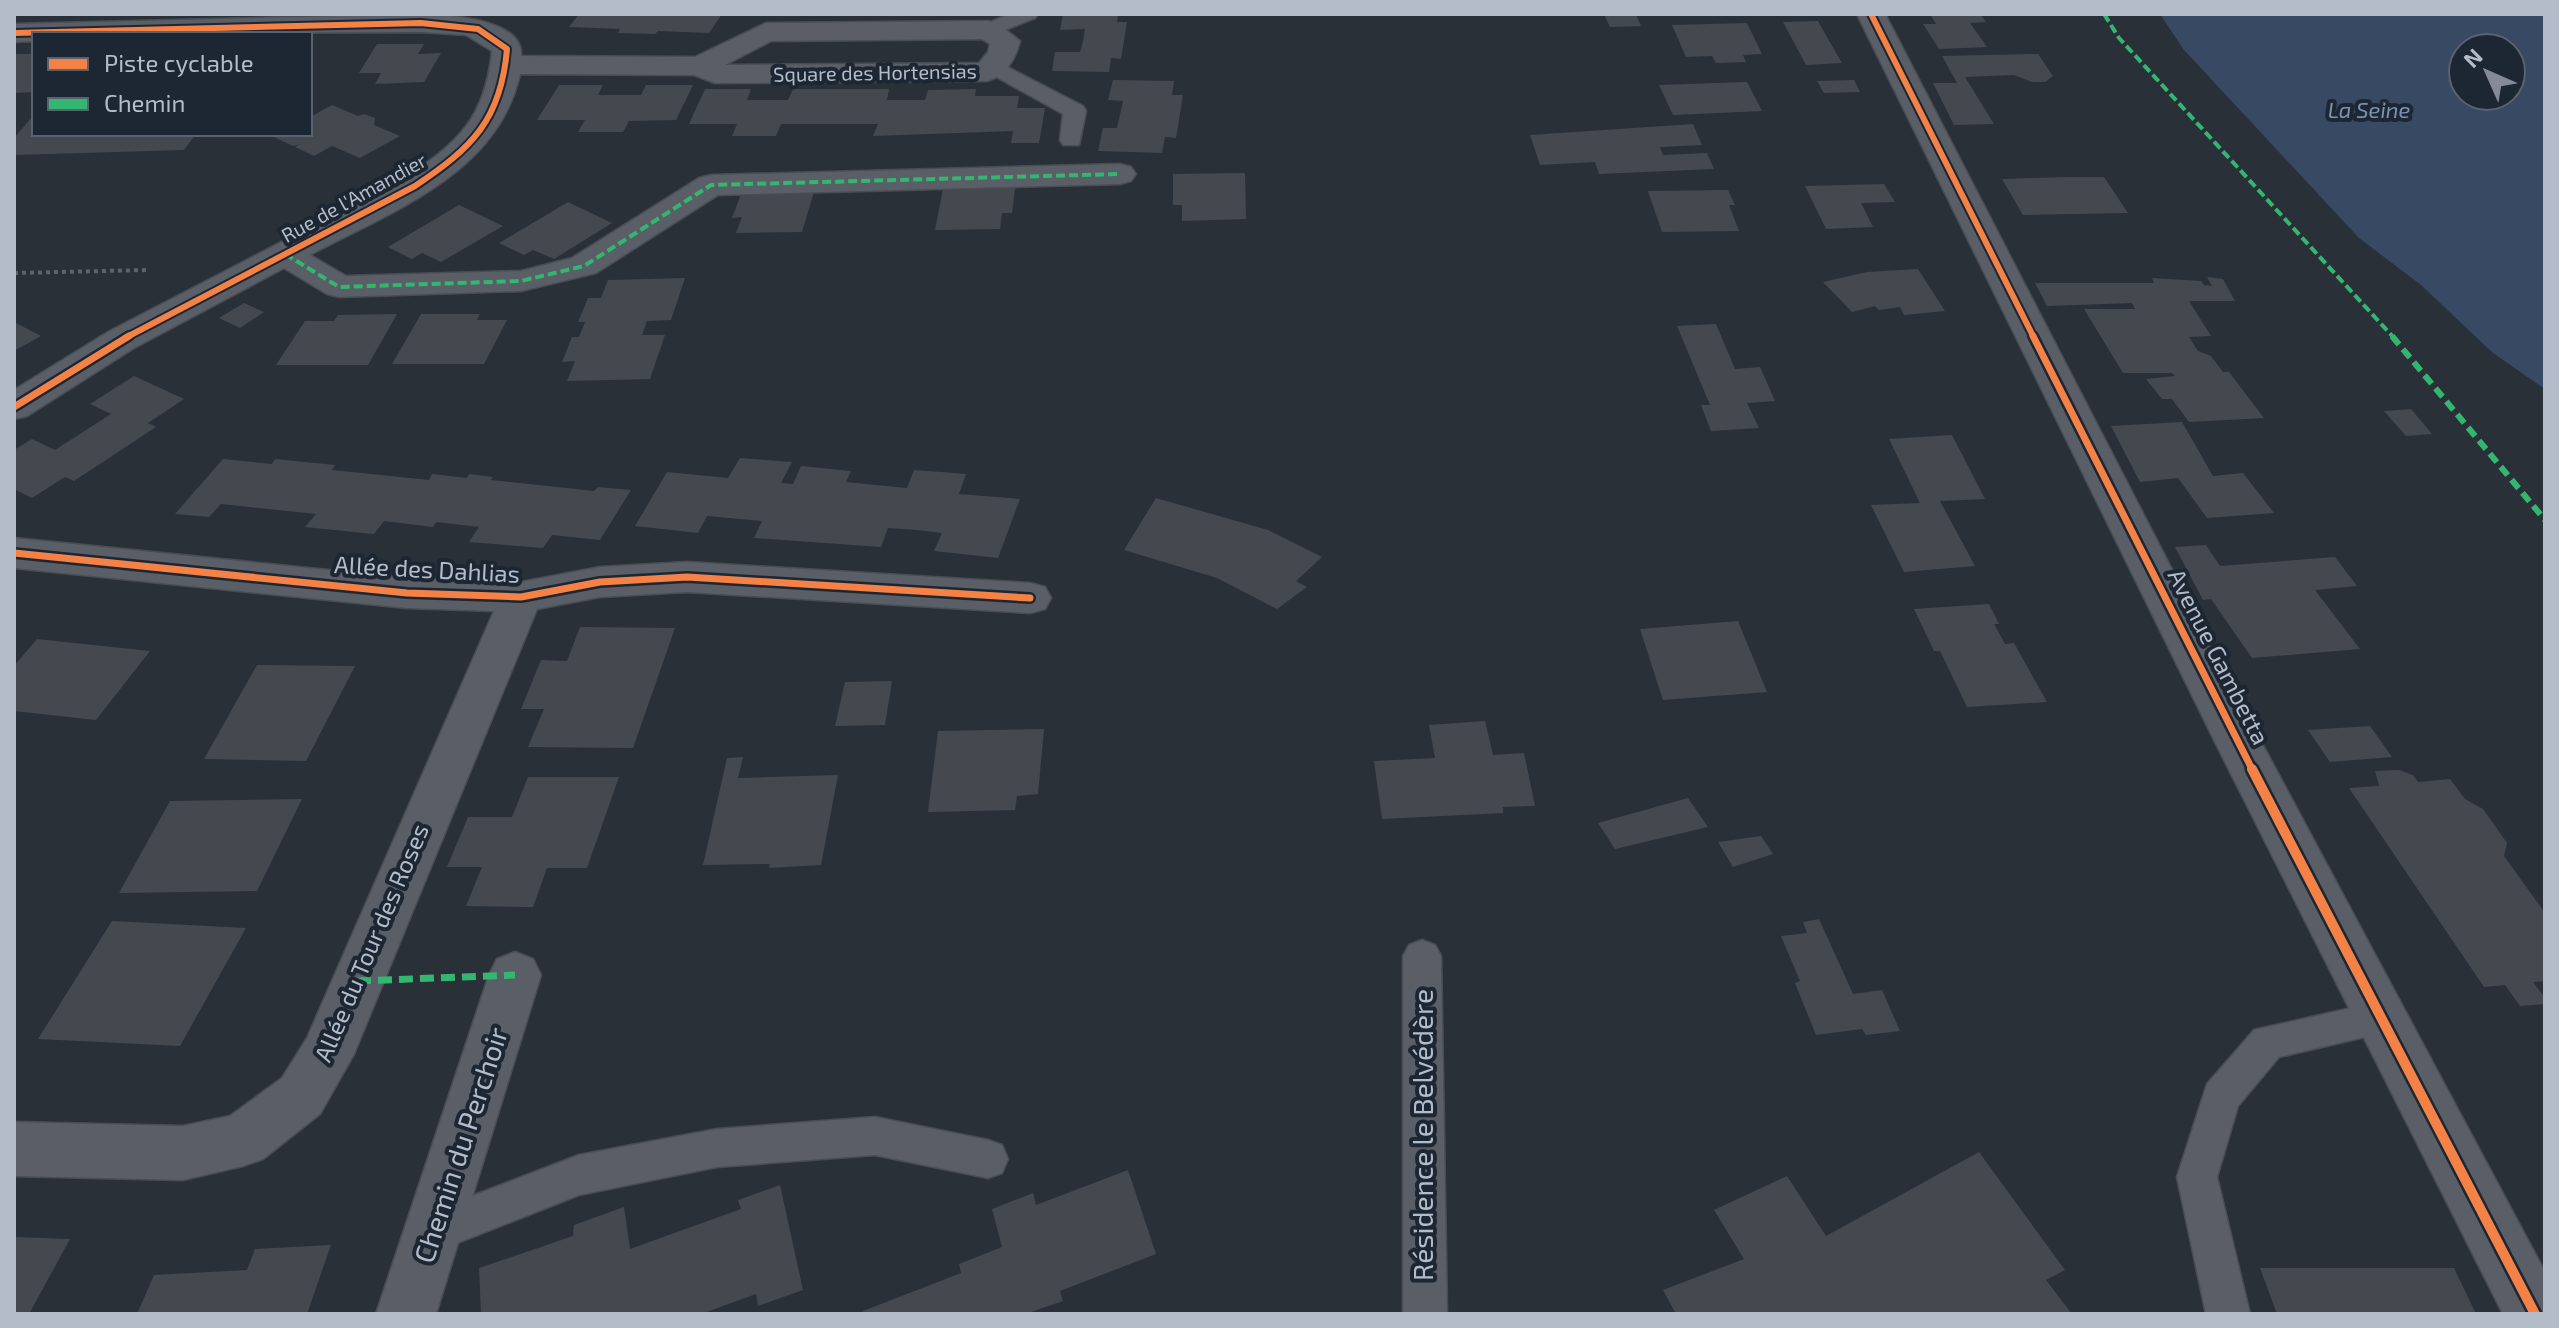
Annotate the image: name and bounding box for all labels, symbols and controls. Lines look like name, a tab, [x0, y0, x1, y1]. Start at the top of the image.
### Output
legend	[32, 32, 312, 136]
north arrow	[2447, 32, 2527, 112]
text: N	[2457, 42, 2487, 72]
text: Piste cyclable	[104, 48, 254, 77]
street label: Square des Hortensias	[773, 58, 977, 86]
text: Chemin	[104, 88, 185, 117]
water label: La Seine	[2328, 96, 2411, 122]
street label: Rue de l'Amandier	[277, 147, 430, 247]
street label: Allée des Dahlias	[333, 549, 521, 588]
street label: Avenue Gambetta	[2163, 564, 2276, 749]
street label: Allée du Tour des Roses	[307, 819, 434, 1066]
street label: Résidence le Belvédère	[1405, 989, 1439, 1281]
street label: Chemin du Perchoir	[406, 1023, 514, 1267]

